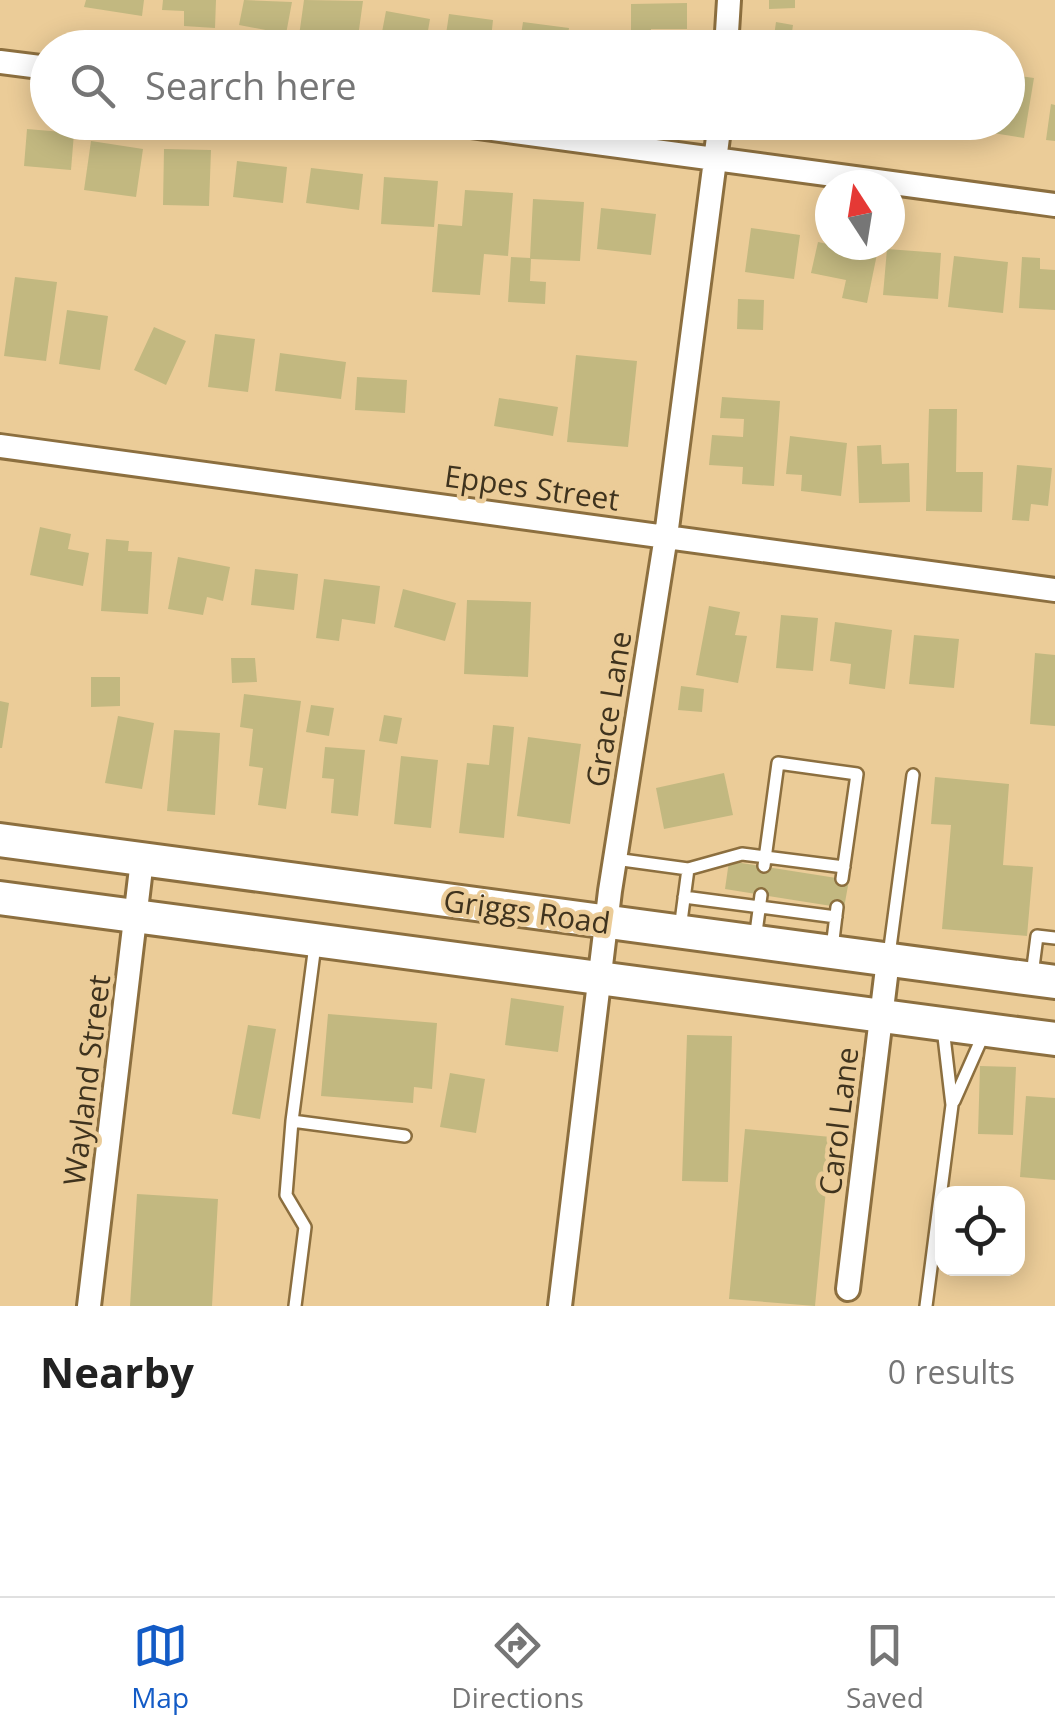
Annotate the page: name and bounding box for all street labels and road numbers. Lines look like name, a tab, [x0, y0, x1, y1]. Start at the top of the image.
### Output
street label: Eppes Street	[442, 454, 622, 520]
street label: Grace Lane	[575, 628, 641, 790]
street label: Griggs Road	[441, 879, 613, 943]
street label: Wayland Street	[53, 972, 119, 1188]
street label: Carol Lane	[809, 1045, 867, 1197]

